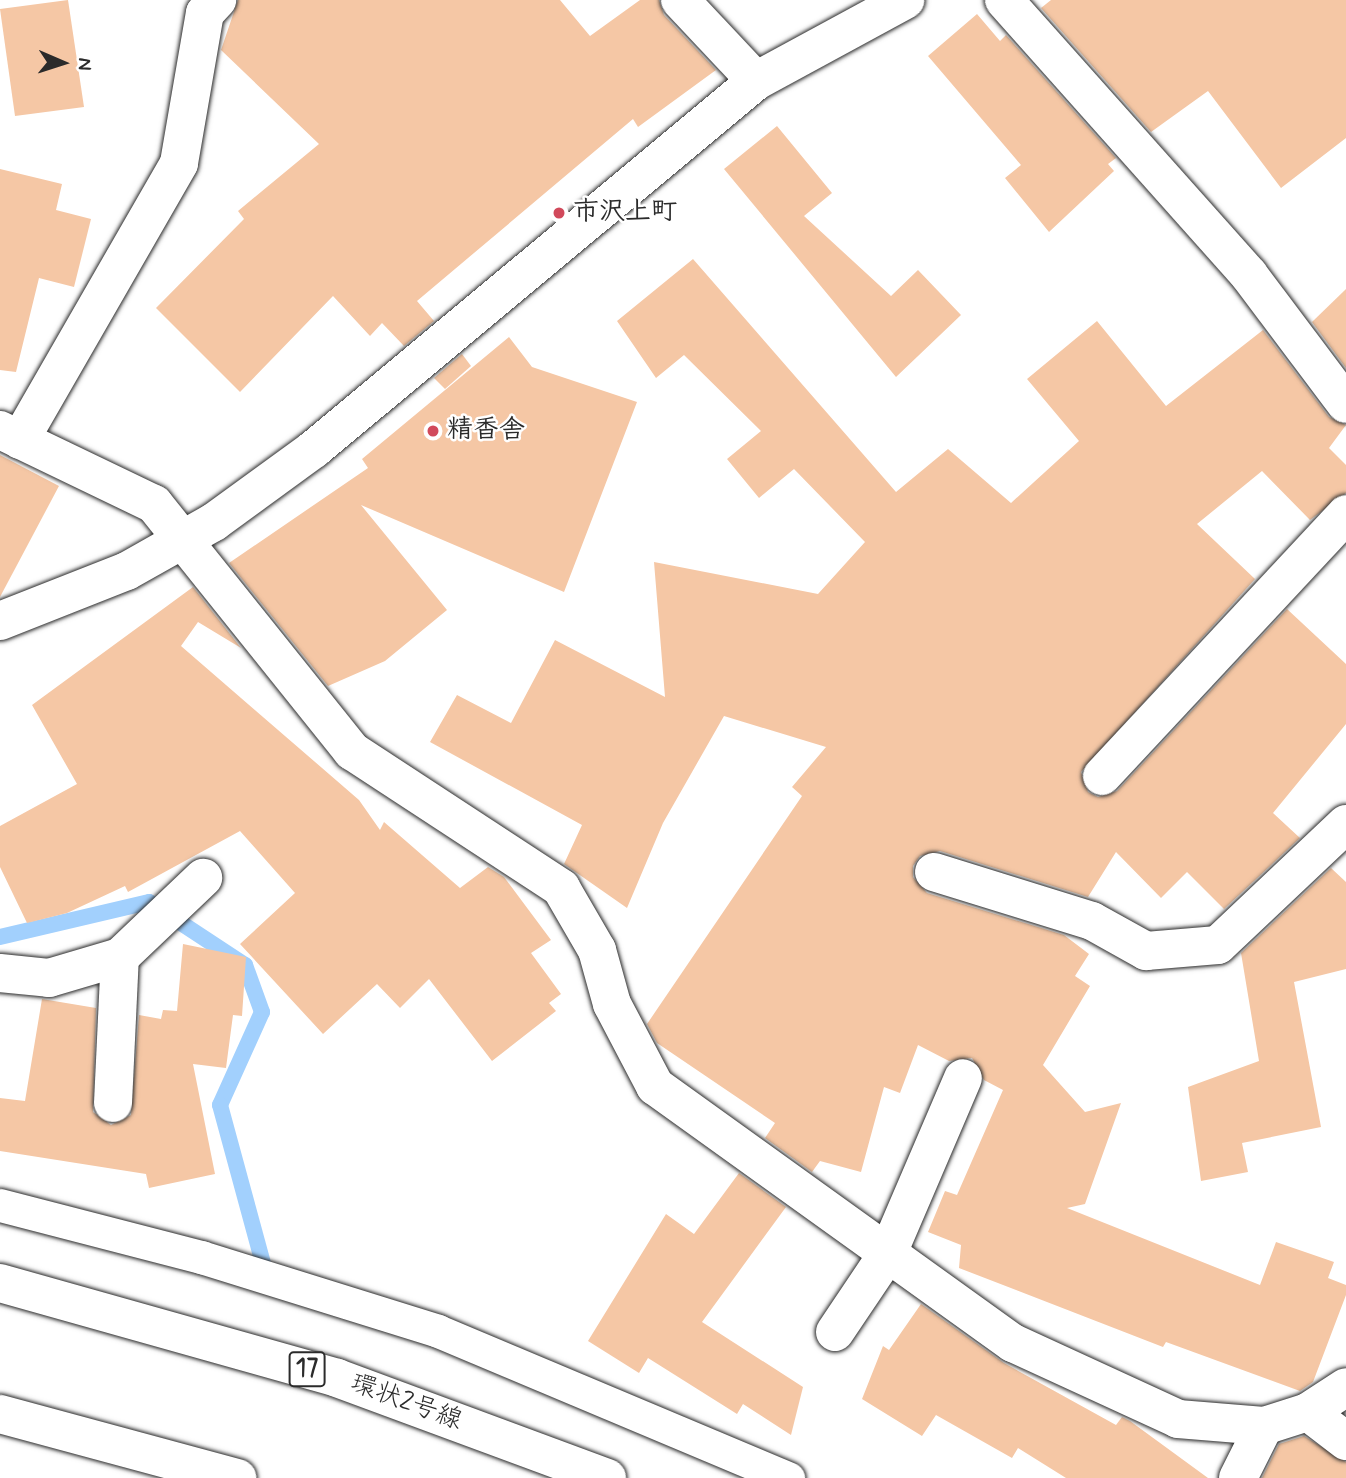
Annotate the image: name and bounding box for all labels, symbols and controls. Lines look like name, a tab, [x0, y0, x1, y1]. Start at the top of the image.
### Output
north arrow	[28, 28, 98, 98]
text: N	[72, 57, 97, 71]
place label: 市沢上町	[573, 197, 677, 229]
marker: 市沢上町	[551, 205, 567, 221]
place label: 精香舎	[447, 415, 525, 447]
marker: 精香舎	[425, 423, 441, 439]
road number: 17	[288, 1349, 326, 1390]
street label: 環状2号線	[346, 1368, 466, 1438]

